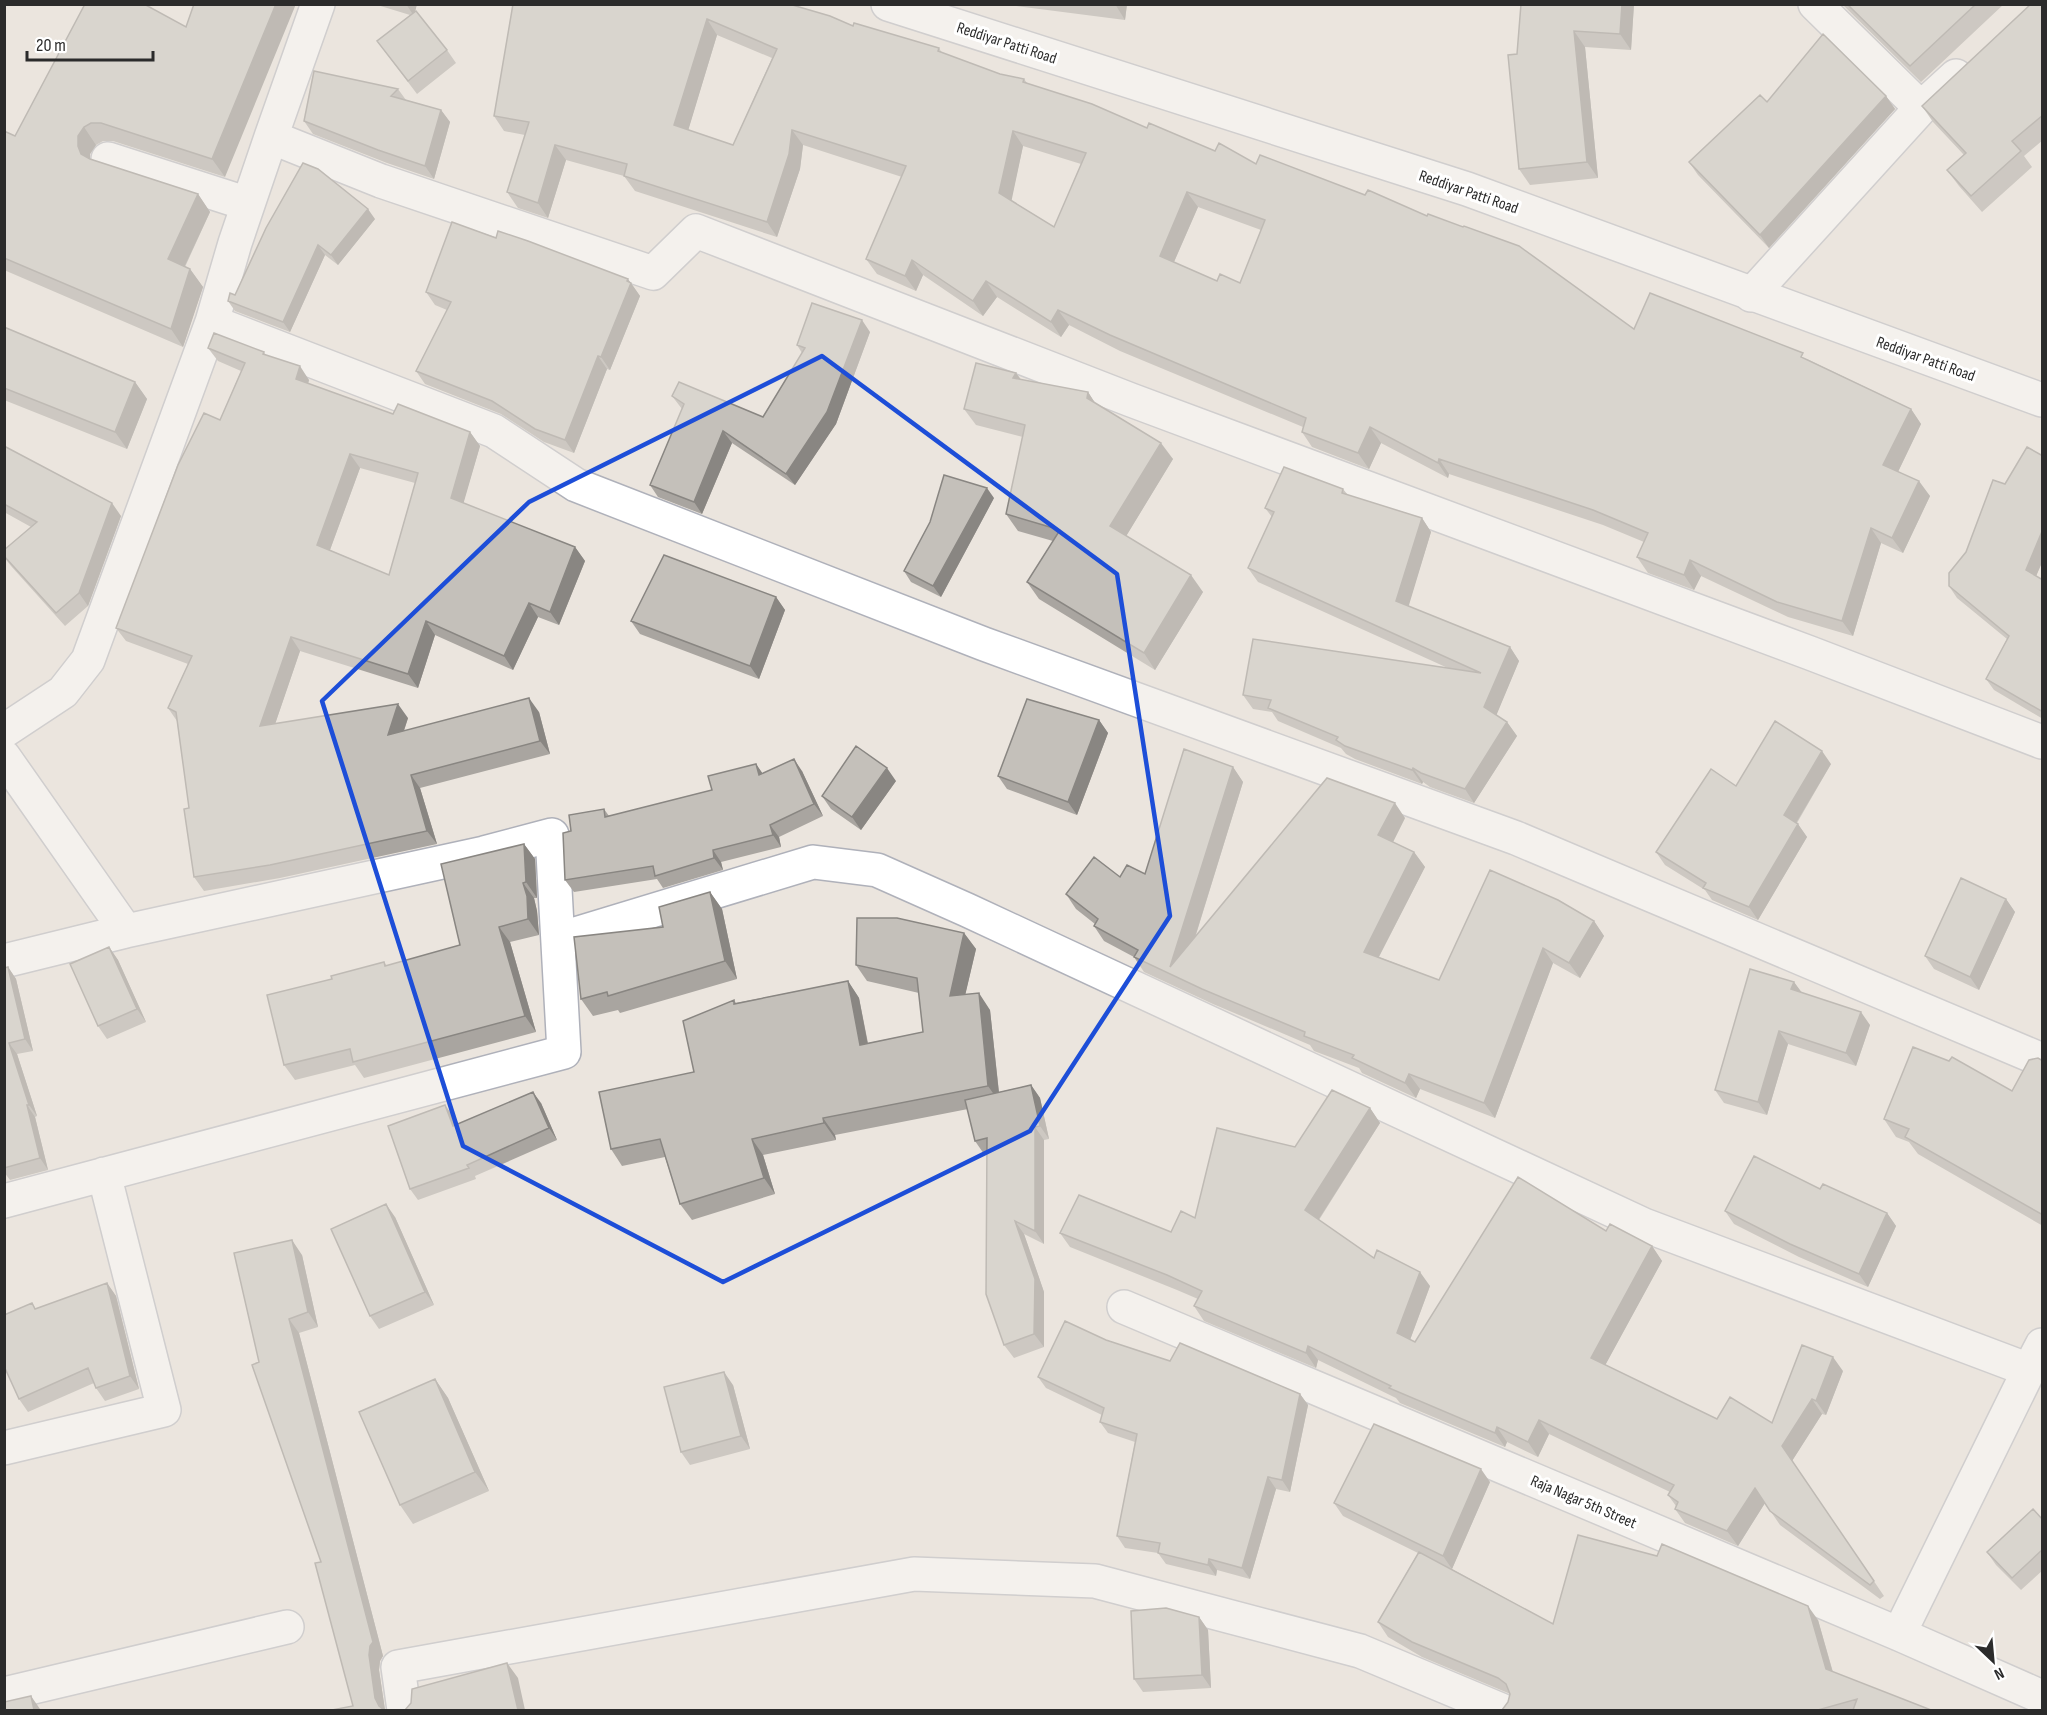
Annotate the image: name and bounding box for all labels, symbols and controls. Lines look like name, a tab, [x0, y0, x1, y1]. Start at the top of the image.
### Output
street label: Reddiyar Patti Road	[954, 18, 1059, 69]
scale bar	[27, 24, 153, 62]
text: 20 m	[36, 35, 66, 56]
street label: Reddiyar Patti Road	[1416, 167, 1521, 218]
street label: Reddiyar Patti Road	[1873, 333, 1978, 386]
street label: Raja Nagar 5th Street	[1528, 1472, 1639, 1533]
north arrow	[1963, 1631, 2023, 1691]
text: N	[1991, 1663, 2007, 1684]

